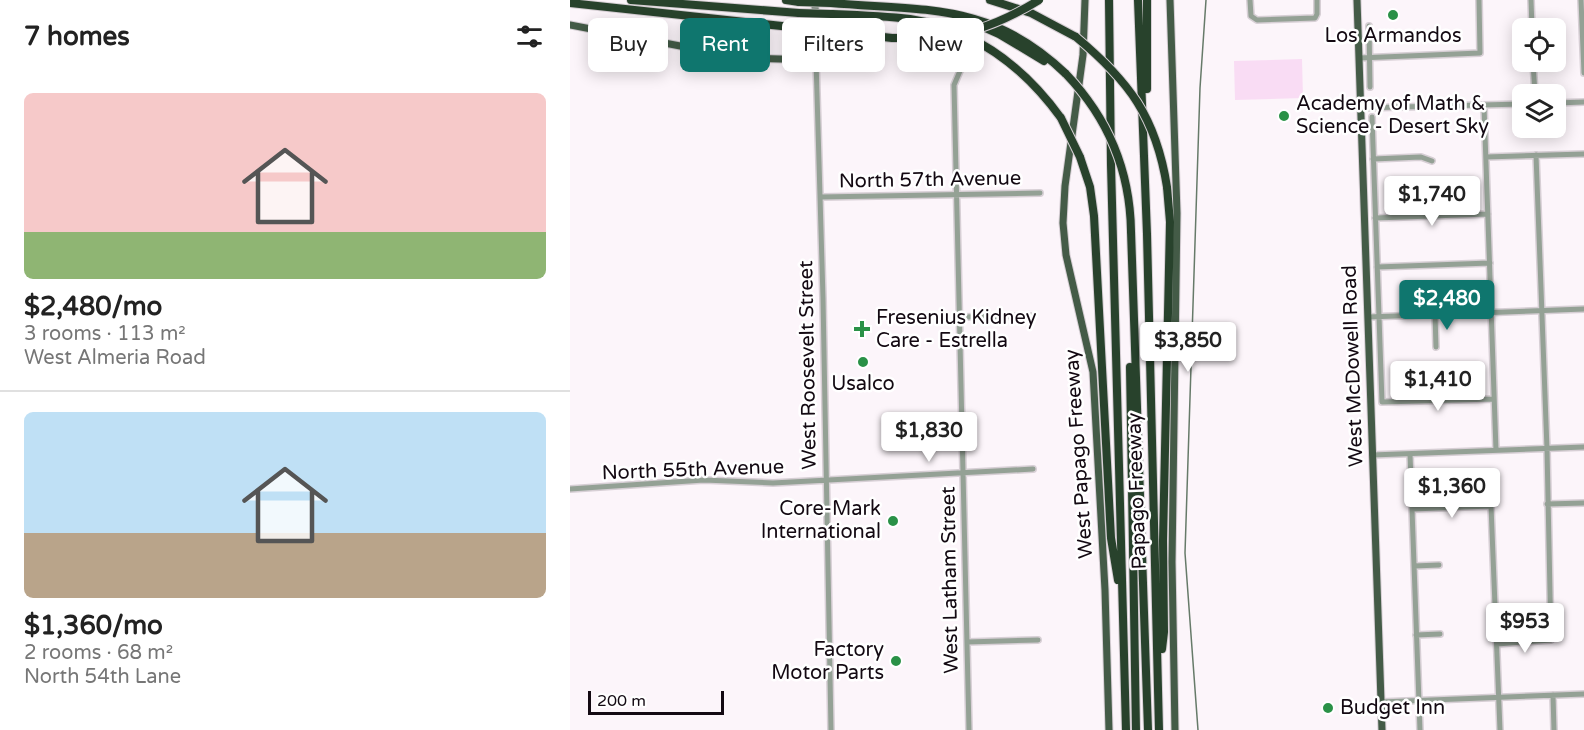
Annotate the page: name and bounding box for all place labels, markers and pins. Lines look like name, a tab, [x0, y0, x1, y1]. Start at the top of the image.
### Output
marker: Los Armandos	[1386, 8, 1400, 22]
place label: Los Armandos	[1324, 24, 1462, 48]
place label: Academy of Math & Science - Desert Sky	[1296, 92, 1489, 139]
marker: Academy of Math & Science - Desert Sky	[1277, 109, 1291, 123]
pin: $1,740	[1383, 176, 1481, 227]
pin: $2,480	[1398, 280, 1496, 331]
place label: Fresenius Kidney Care - Estrella	[876, 306, 1037, 353]
marker: Fresenius Kidney Care - Estrella	[853, 320, 871, 338]
pin: $3,850	[1139, 322, 1237, 373]
marker: Usalco	[856, 355, 870, 369]
pin: $1,410	[1389, 361, 1487, 412]
place label: Usalco	[831, 372, 895, 396]
pin: $1,830	[880, 412, 978, 463]
pin: $1,360	[1403, 468, 1501, 519]
place label: Core-Mark International	[761, 497, 881, 544]
marker: Core-Mark International	[886, 514, 900, 528]
pin: $953	[1489, 603, 1561, 654]
place label: Factory Motor Parts	[771, 638, 884, 685]
marker: Factory Motor Parts	[889, 654, 903, 668]
place label: Budget Inn	[1340, 696, 1445, 720]
marker: Budget Inn	[1321, 701, 1335, 715]

